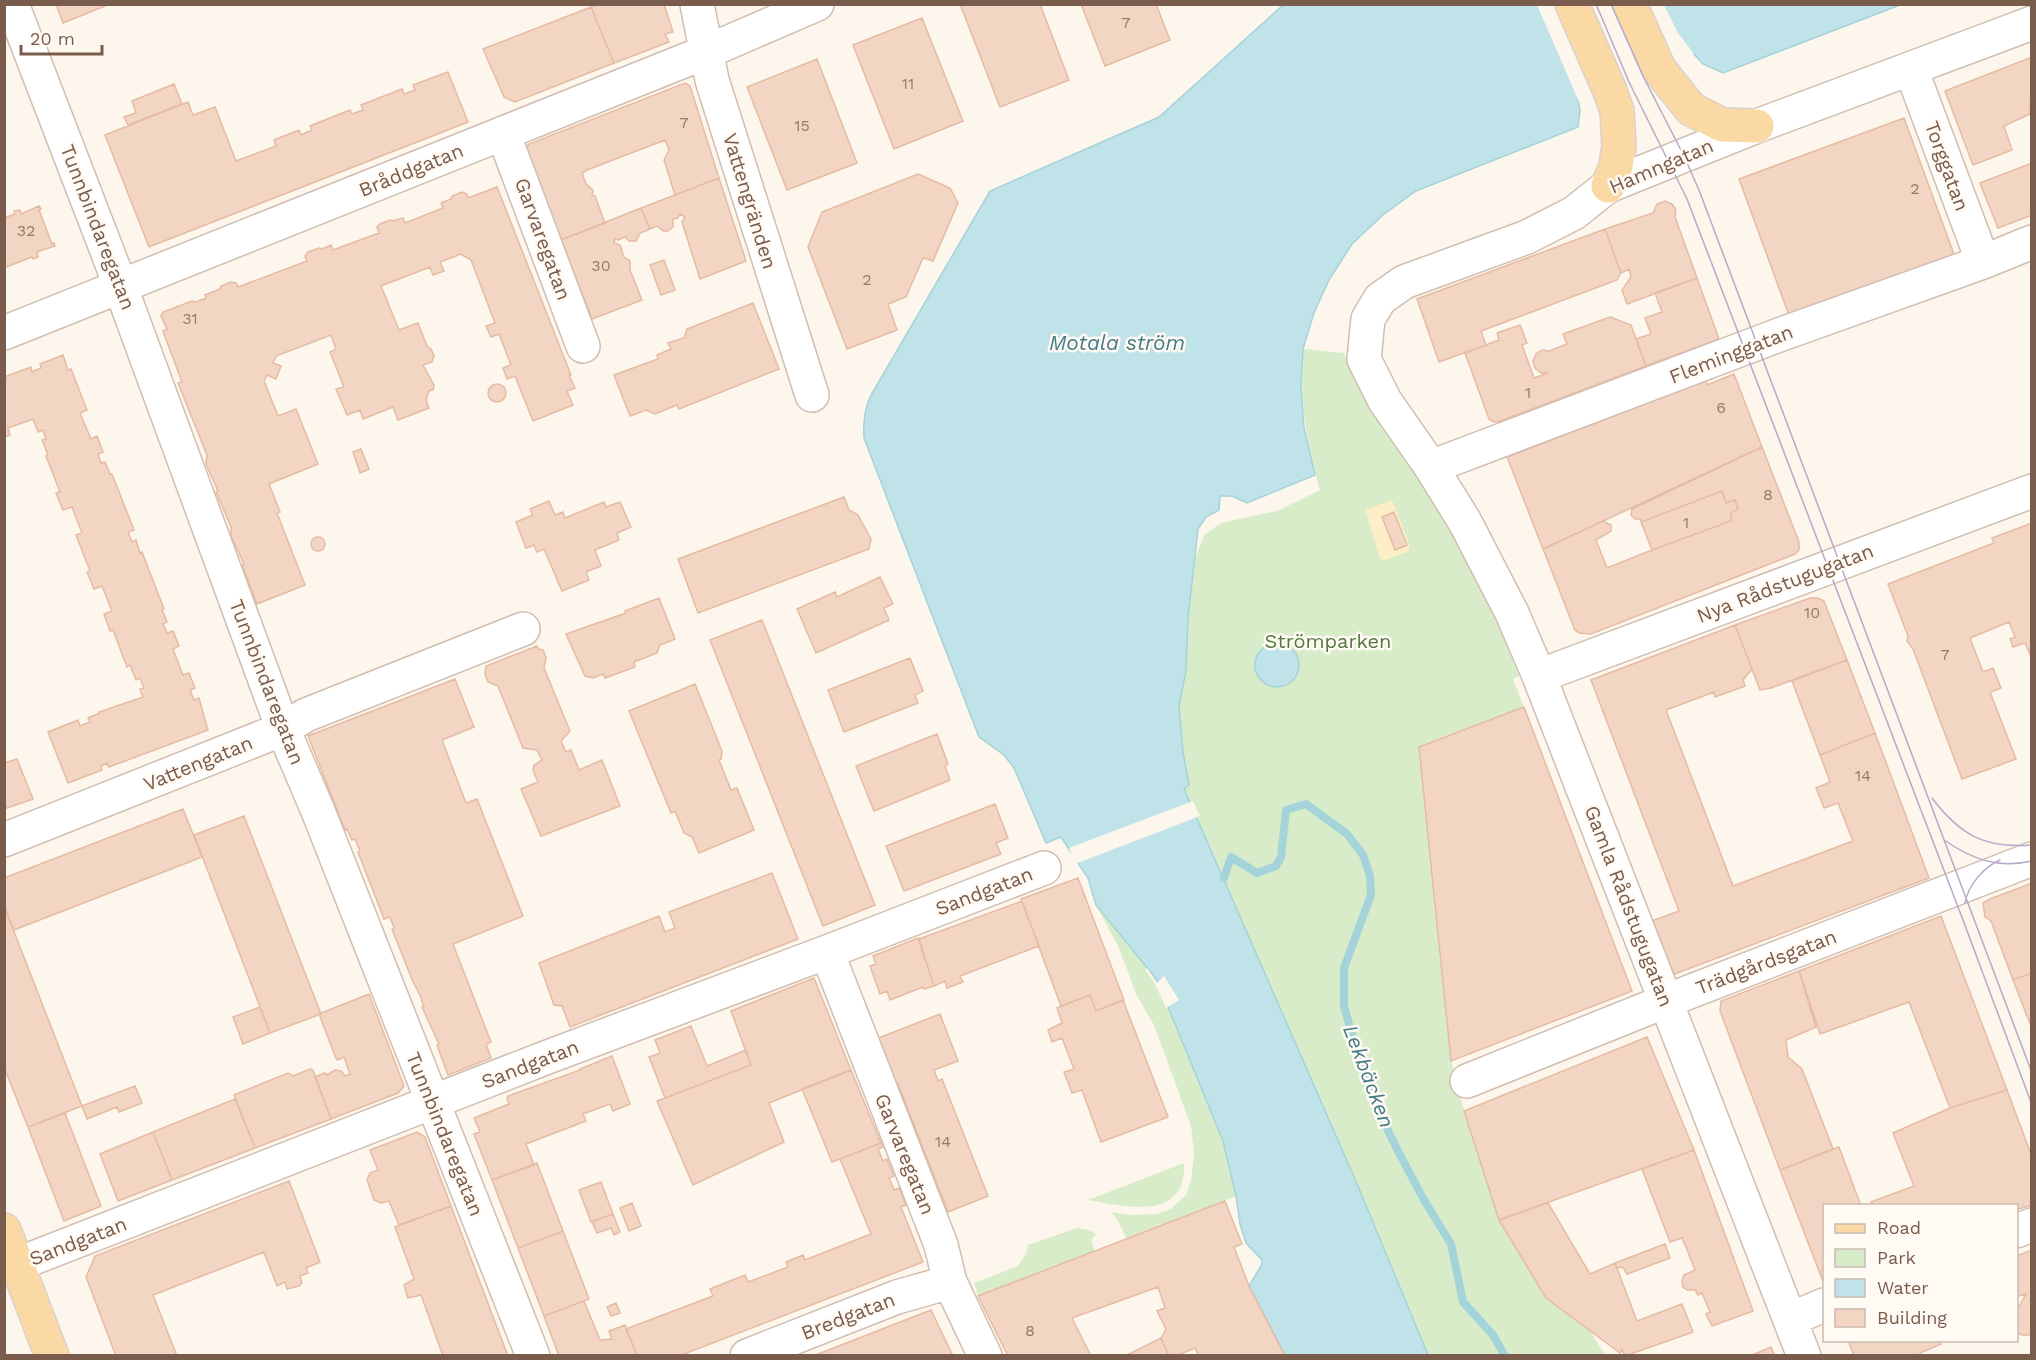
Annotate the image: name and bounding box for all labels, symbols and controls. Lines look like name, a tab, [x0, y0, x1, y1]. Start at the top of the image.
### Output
house number: 7	[1122, 13, 1131, 32]
scale bar	[21, 18, 102, 56]
text: 20 m	[30, 28, 75, 49]
house number: 11	[902, 74, 914, 93]
house number: 7	[680, 113, 689, 132]
house number: 15	[794, 116, 810, 135]
street label: Torggatan	[1920, 118, 1974, 214]
street label: Vattengränden	[718, 130, 782, 272]
street label: Hamngatan	[1605, 133, 1717, 199]
street label: Bråddgatan	[355, 138, 467, 202]
street label: Tunnbindaregatan	[55, 141, 141, 313]
street label: Garvaregatan	[510, 175, 576, 303]
house number: 2	[1910, 179, 1920, 198]
house number: 32	[17, 221, 35, 240]
house number: 30	[591, 256, 611, 275]
house number: 2	[862, 270, 872, 289]
house number: 31	[182, 309, 198, 328]
street label: Fleminggatan	[1666, 319, 1796, 389]
water label: Motala ström	[1049, 330, 1185, 355]
house number: 1	[1525, 383, 1531, 402]
house number: 6	[1716, 398, 1726, 417]
house number: 8	[1763, 485, 1773, 504]
house number: 1	[1683, 513, 1689, 532]
street label: Nya Rådstugugatan	[1693, 538, 1877, 628]
street label: Tunnbindaregatan	[224, 596, 310, 768]
house number: 10	[1804, 603, 1820, 622]
park label: Strömparken	[1264, 629, 1392, 653]
house number: 7	[1941, 645, 1950, 664]
street label: Vattengatan	[140, 730, 256, 796]
house number: 14	[1855, 766, 1871, 785]
street label: Gamla Rådstugugatan	[1580, 802, 1678, 1010]
street label: Sandgatan	[932, 861, 1036, 921]
street label: Trädgårdsgatan	[1692, 924, 1840, 1000]
water label: Lekbäcken	[1338, 1021, 1400, 1131]
street label: Sandgatan	[478, 1034, 582, 1094]
street label: Tunnbindaregatan	[401, 1048, 489, 1220]
street label: Garvaregatan	[870, 1090, 940, 1218]
house number: 14	[935, 1132, 951, 1151]
legend	[1823, 1204, 2018, 1342]
street label: Sandgatan	[26, 1211, 130, 1271]
text: Road	[1877, 1217, 1921, 1238]
text: Park	[1877, 1247, 1916, 1268]
text: Water	[1877, 1277, 1929, 1298]
street label: Bredgatan	[798, 1287, 898, 1345]
text: Building	[1877, 1307, 1947, 1328]
house number: 8	[1025, 1321, 1035, 1340]

